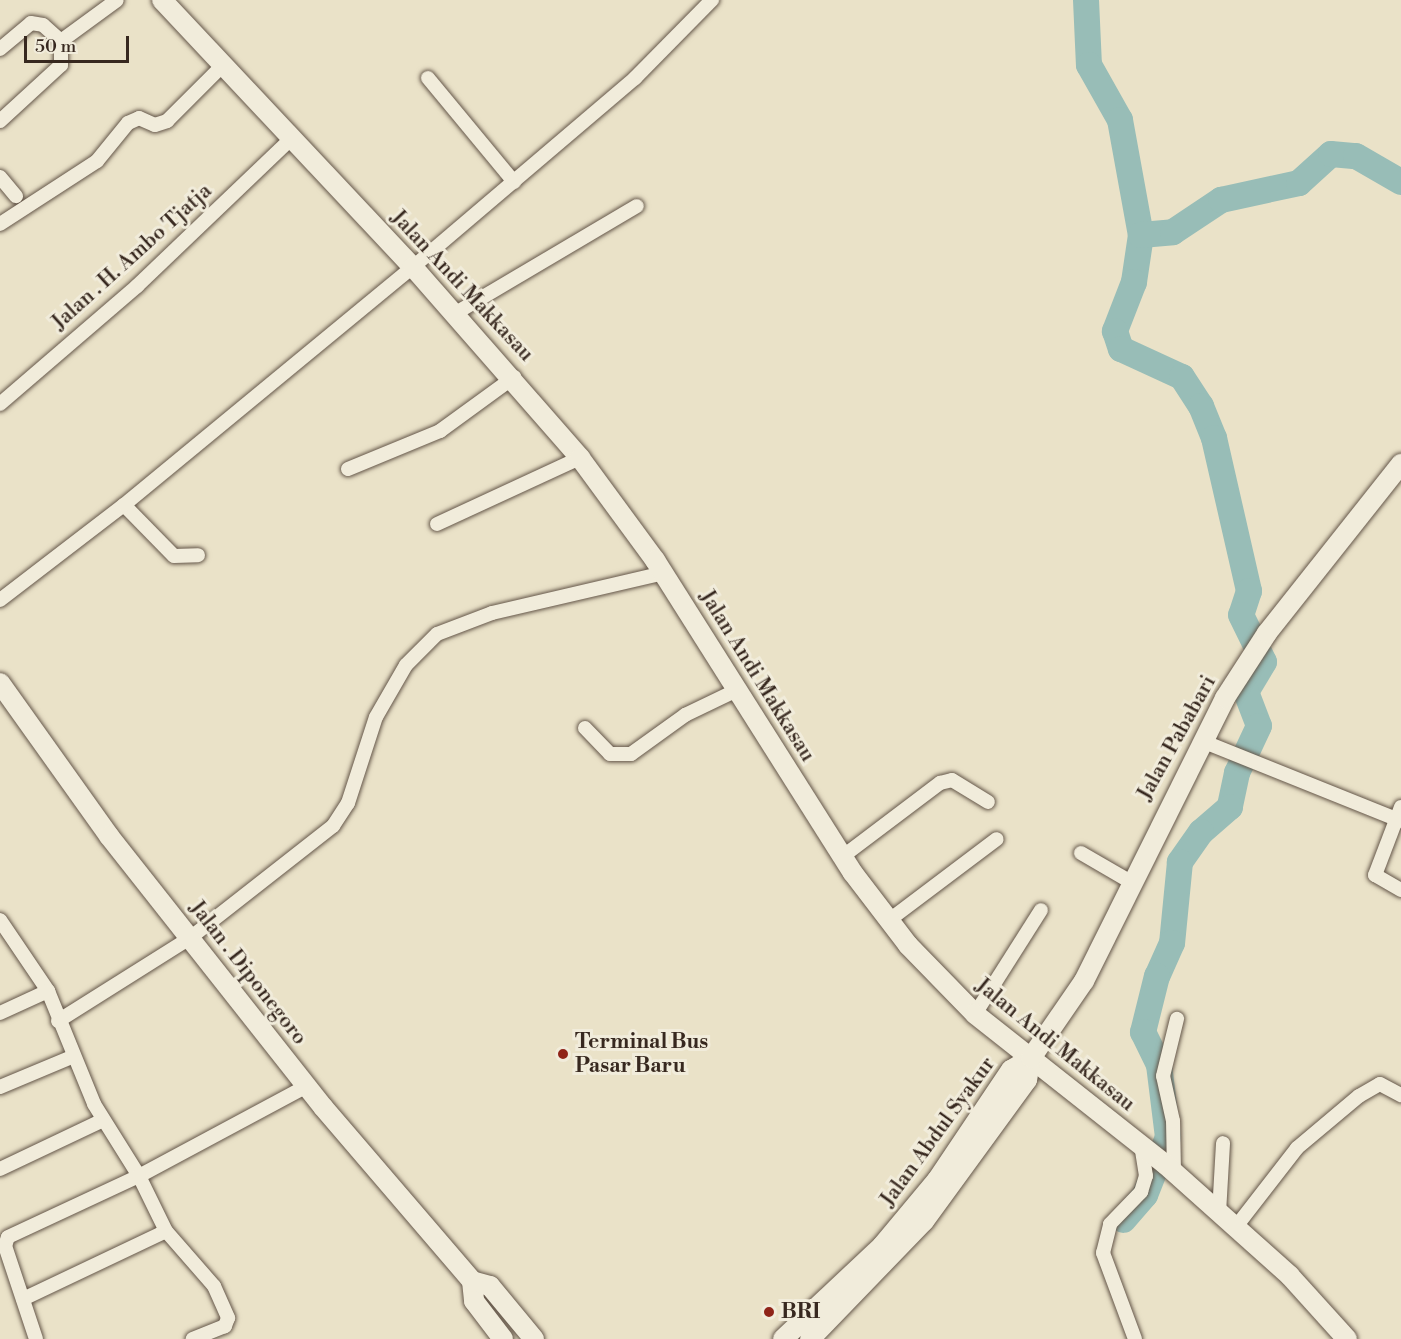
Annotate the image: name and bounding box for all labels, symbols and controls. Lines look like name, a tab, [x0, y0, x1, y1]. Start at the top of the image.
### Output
scale bar	[27, 24, 132, 62]
text: 50 m	[35, 35, 76, 58]
street label: Jalan . H. Ambo Tjatja	[47, 179, 217, 335]
street label: Jalan Andi Makkasau	[385, 205, 539, 367]
street label: Jalan Andi Makkasau	[694, 586, 820, 766]
street label: Jalan Pababari	[1132, 671, 1222, 805]
street label: Jalan . Diponegoro	[184, 896, 312, 1050]
street label: Jalan Andi Makkasau	[970, 973, 1140, 1117]
place label: Terminal Bus Pasar Baru	[575, 1029, 708, 1079]
marker: Terminal Bus Pasar Baru	[556, 1047, 570, 1061]
street label: Jalan Abdul Syakur	[875, 1052, 1001, 1212]
place label: BRI	[781, 1299, 820, 1325]
marker: BRI	[762, 1305, 776, 1319]

